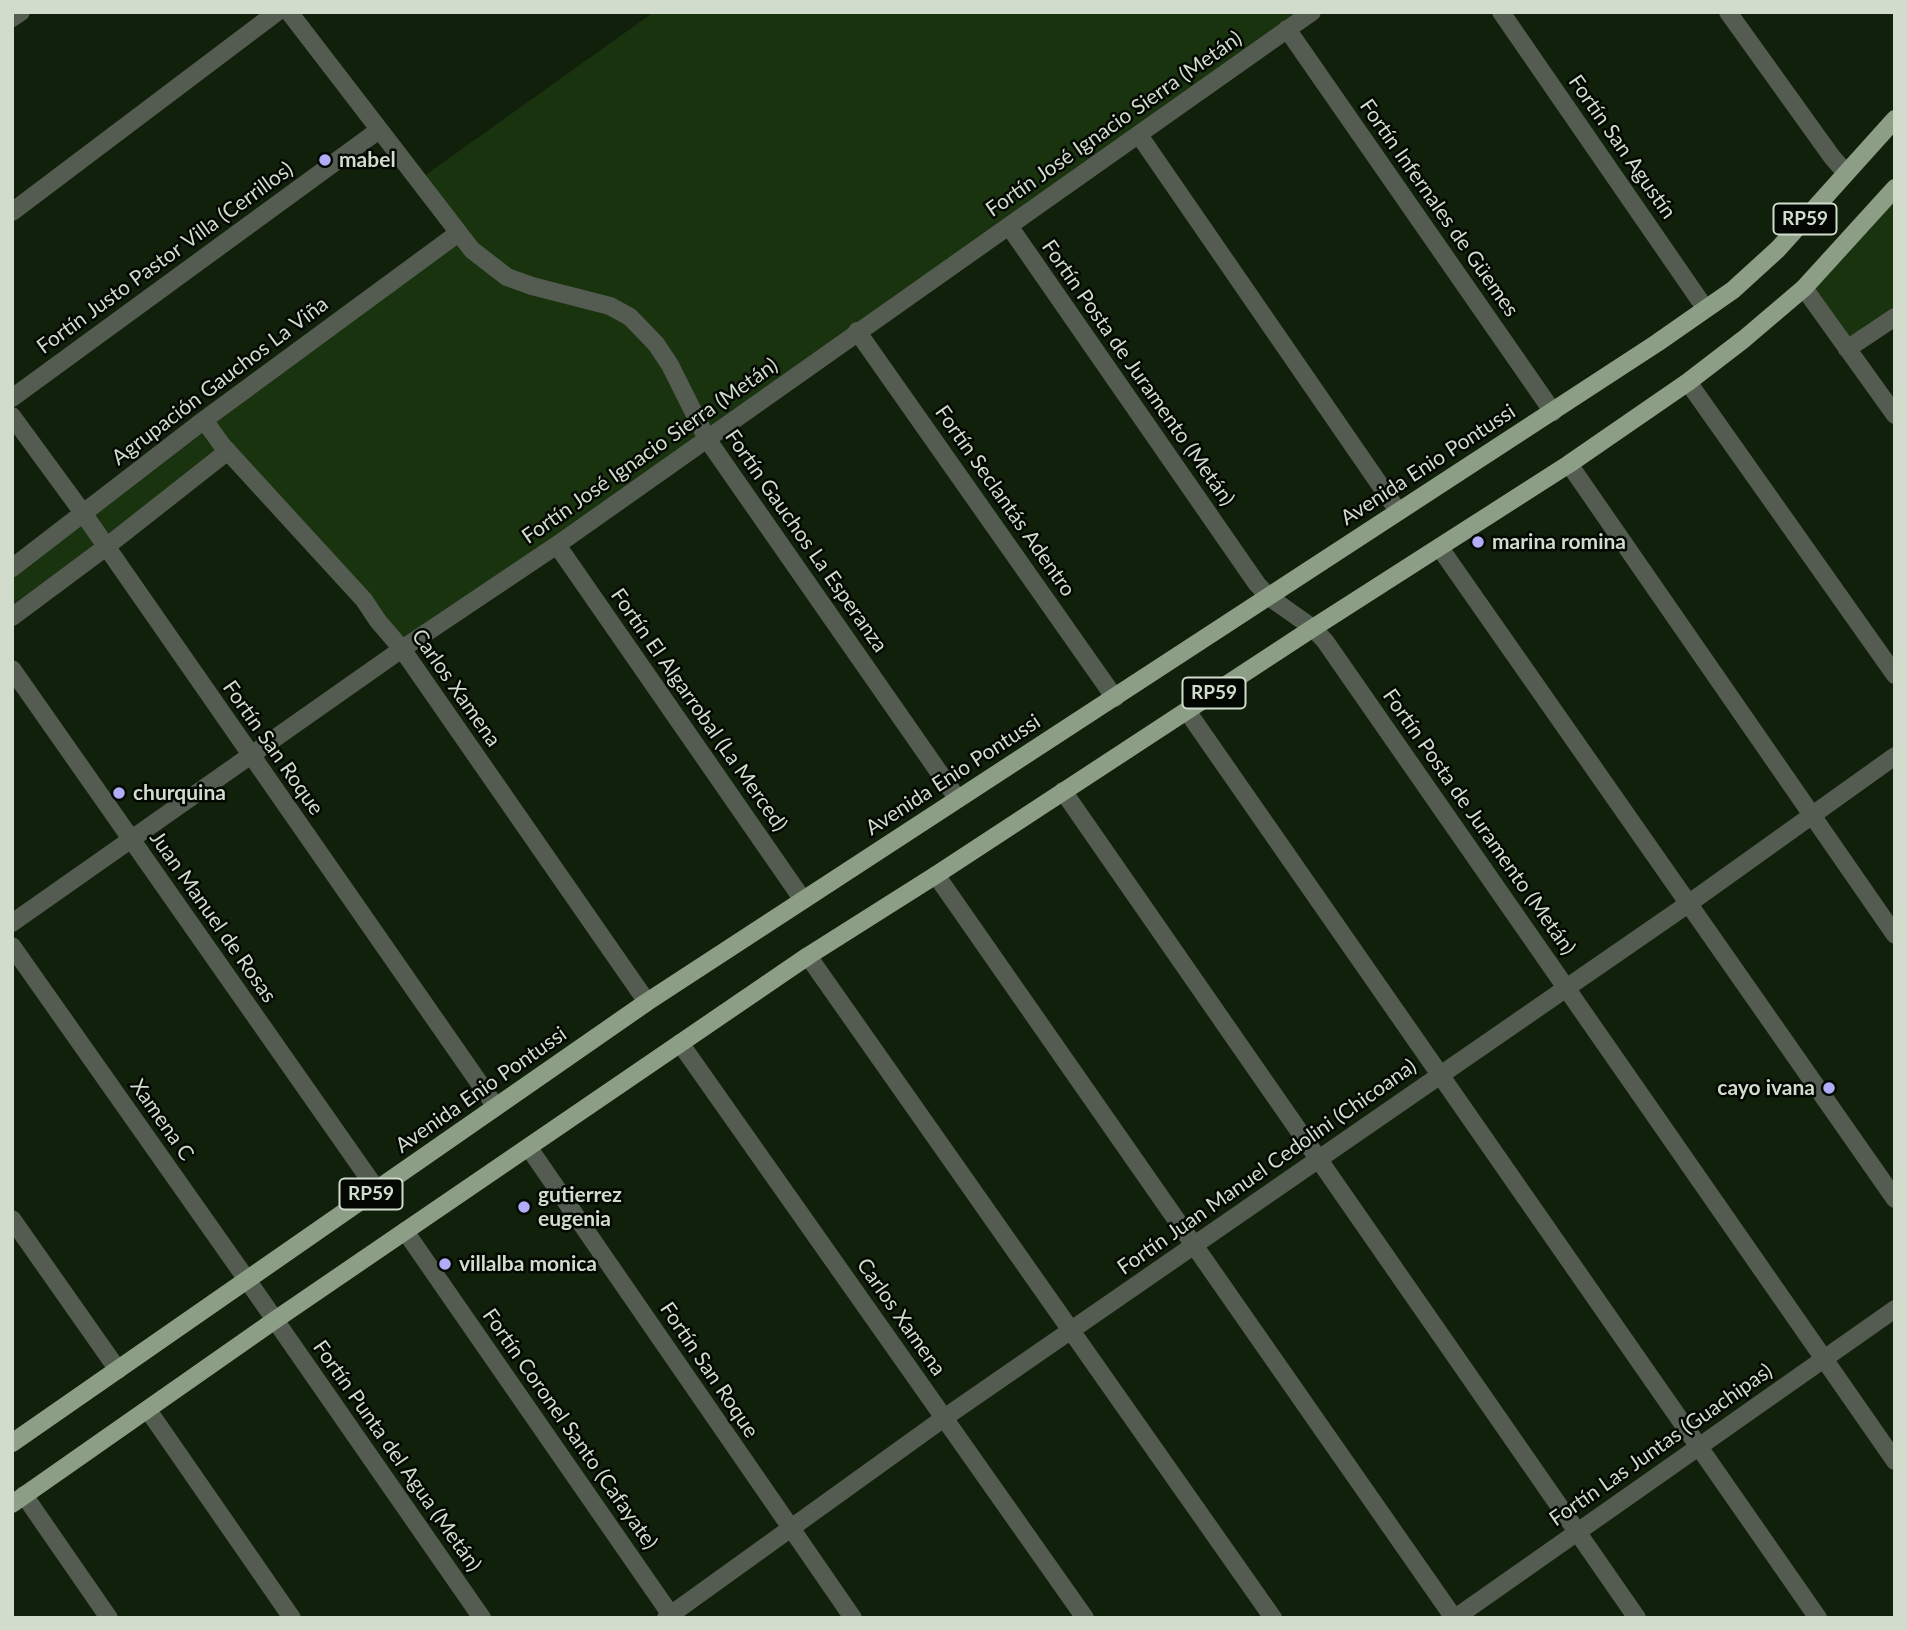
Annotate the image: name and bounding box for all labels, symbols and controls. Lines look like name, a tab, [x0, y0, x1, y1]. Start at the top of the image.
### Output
street label: Fortín José Ignacio Sierra (Metán)	[981, 26, 1247, 222]
street label: Fortín San Agustín	[1563, 70, 1681, 224]
street label: Fortín Infernales de Güemes	[1354, 94, 1524, 322]
place label: mabel	[339, 147, 396, 173]
marker: mabel	[317, 152, 333, 168]
street label: Fortín Justo Pastor Villa (Cerrillos)	[32, 157, 298, 359]
road number: RP59	[1773, 204, 1836, 234]
street label: Fortín Posta de Juramento (Metán)	[1036, 235, 1240, 511]
street label: Agrupación Gauchos La Viña	[107, 291, 333, 471]
street label: Fortín José Ignacio Sierra (Metán)	[517, 353, 783, 549]
street label: Avenida Enio Pontussi	[1336, 399, 1520, 531]
street label: Fortín Seclantás Adentro	[929, 401, 1081, 601]
street label: Fortín Gauchos La Esperanza	[719, 425, 893, 657]
place label: marina romina	[1492, 529, 1626, 555]
marker: marina romina	[1470, 534, 1486, 550]
street label: Fortín El Algarrobal (La Merced)	[605, 584, 793, 836]
street label: Carlos Xamena	[406, 624, 506, 752]
street label: Fortín San Roque	[217, 676, 329, 820]
road number: RP59	[1182, 678, 1246, 708]
street label: Fortín Posta de Juramento (Metán)	[1377, 684, 1581, 960]
street label: Avenida Enio Pontussi	[861, 709, 1045, 841]
place label: churquina	[133, 780, 226, 806]
marker: churquina	[111, 785, 127, 801]
street label: Juan Manuel de Rosas	[144, 826, 282, 1008]
street label: Avenida Enio Pontussi	[391, 1021, 571, 1159]
street label: Fortín Juan Manuel Cedolini (Chicoana)	[1113, 1054, 1421, 1280]
street label: Xamena C	[125, 1074, 199, 1166]
place label: cayo ivana	[1717, 1075, 1815, 1101]
marker: cayo ivana	[1821, 1080, 1837, 1096]
road number: RP59	[340, 1178, 402, 1210]
place label: gutierrez eugenia	[538, 1182, 622, 1232]
marker: gutierrez eugenia	[516, 1199, 532, 1215]
place label: villalba monica	[459, 1251, 597, 1277]
street label: Carlos Xamena	[851, 1253, 951, 1381]
marker: villalba monica	[437, 1256, 453, 1272]
street label: Fortín San Roque	[654, 1297, 764, 1443]
street label: Fortín Coronel Santo (Cafayate)	[477, 1304, 663, 1554]
street label: Fortín Punta del Agua (Metán)	[307, 1336, 487, 1576]
street label: Fortín Las Juntas (Guachipas)	[1545, 1358, 1777, 1532]

